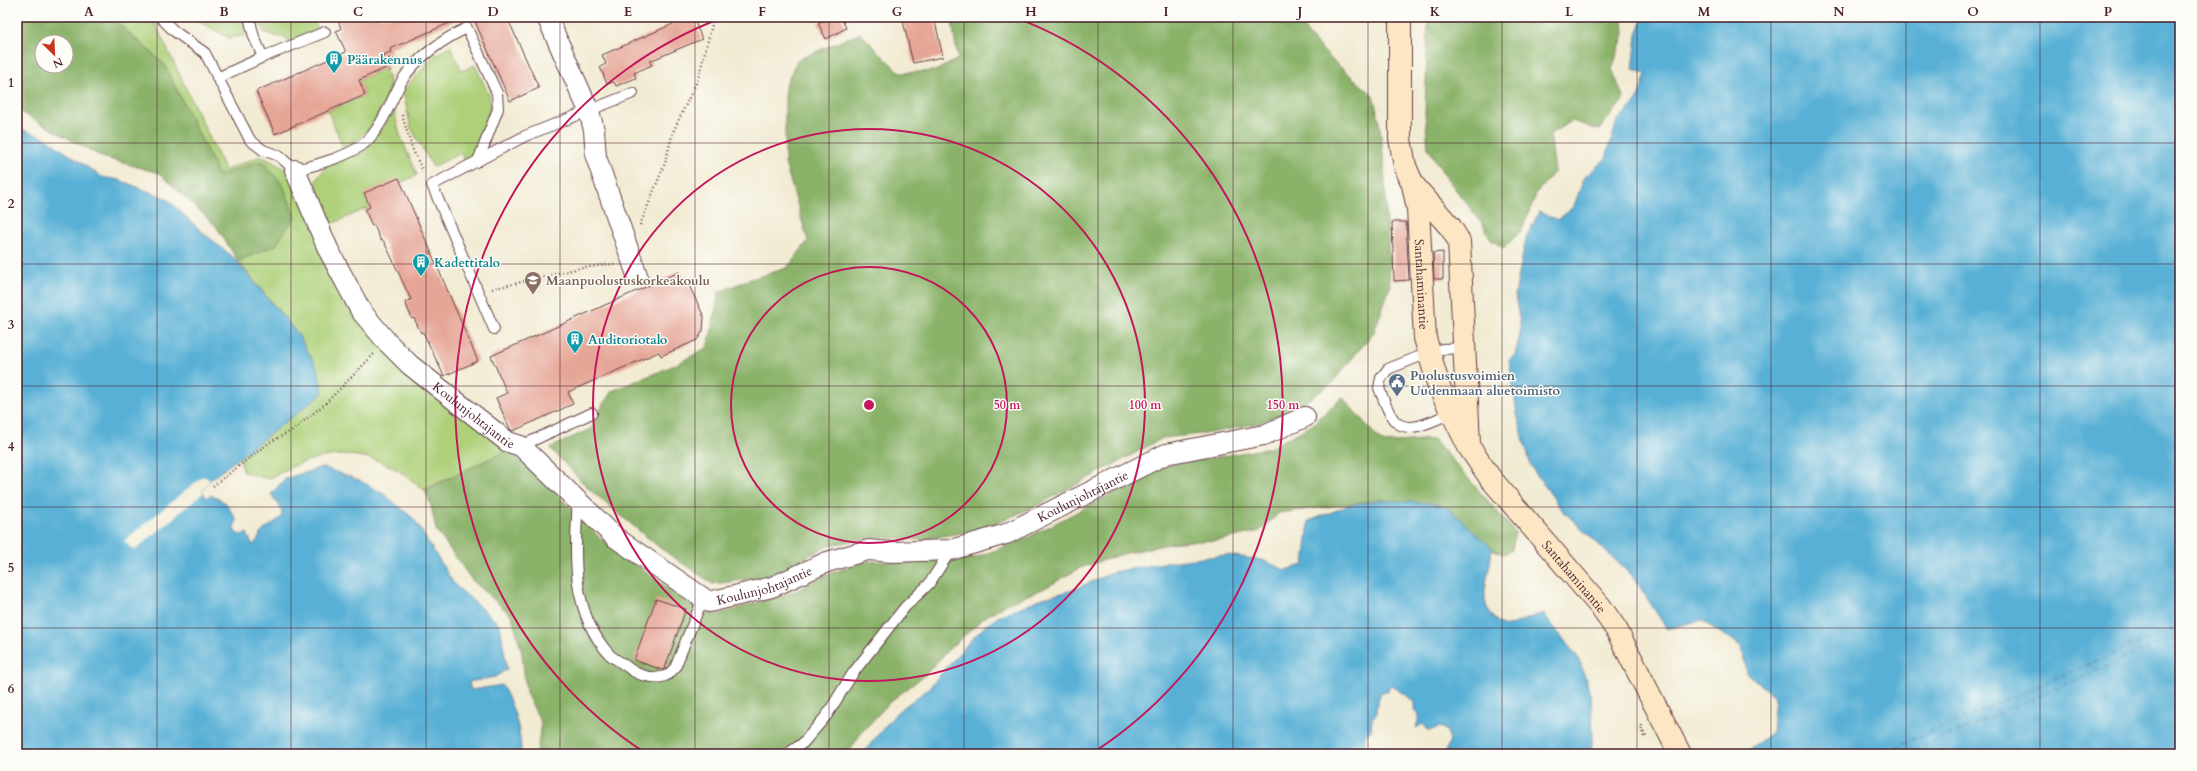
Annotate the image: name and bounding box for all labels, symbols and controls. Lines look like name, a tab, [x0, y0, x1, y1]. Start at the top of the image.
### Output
text: A	[84, 3, 94, 21]
text: B	[219, 3, 229, 21]
text: C	[353, 3, 363, 21]
text: D	[487, 3, 499, 21]
text: E	[624, 3, 632, 21]
text: F	[758, 3, 766, 21]
text: G	[892, 3, 903, 21]
text: H	[1025, 3, 1037, 21]
text: I	[1163, 3, 1169, 21]
text: J	[1296, 3, 1303, 21]
text: K	[1430, 3, 1441, 21]
text: L	[1565, 3, 1574, 21]
text: M	[1698, 3, 1711, 21]
text: N	[1833, 3, 1845, 21]
text: O	[1967, 3, 1979, 21]
text: P	[2104, 3, 2112, 21]
north arrow	[34, 34, 74, 74]
building icon: Päärakennus	[324, 49, 344, 74]
place label: Päärakennus	[347, 51, 422, 69]
text: N	[50, 54, 65, 72]
text: 1	[8, 74, 14, 92]
text: 2	[8, 195, 15, 213]
street label: Santahaminantie	[1410, 239, 1433, 330]
building icon: Kadettitalo	[411, 252, 431, 277]
place label: Kadettitalo	[434, 254, 500, 272]
school or university icon: Maanpuolustuskorkeakoulu	[523, 270, 543, 295]
place label: Maanpuolustuskorkeakoulu	[546, 272, 711, 290]
text: 3	[8, 316, 15, 334]
building icon: Auditoriotalo	[565, 329, 585, 354]
place label: Auditoriotalo	[588, 331, 668, 349]
place label: Puolustusvoimien Uudenmaan aluetoimisto	[1410, 367, 1561, 400]
public building icon: Puolustusvoimien Uudenmaan aluetoimisto	[1387, 372, 1407, 397]
street label: Koulunjohtajantie	[428, 378, 517, 453]
text: 50 m	[994, 397, 1021, 413]
text: 100 m	[1129, 397, 1162, 413]
text: 150 m	[1267, 397, 1300, 413]
centre of rings	[862, 398, 876, 412]
text: 4	[8, 438, 15, 456]
street label: Koulunjohtajantie	[1034, 466, 1132, 527]
street label: Santahaminantie	[1537, 537, 1610, 617]
text: 5	[8, 559, 14, 577]
street label: Koulunjohtajantie	[715, 562, 815, 610]
text: 6	[8, 680, 15, 698]

